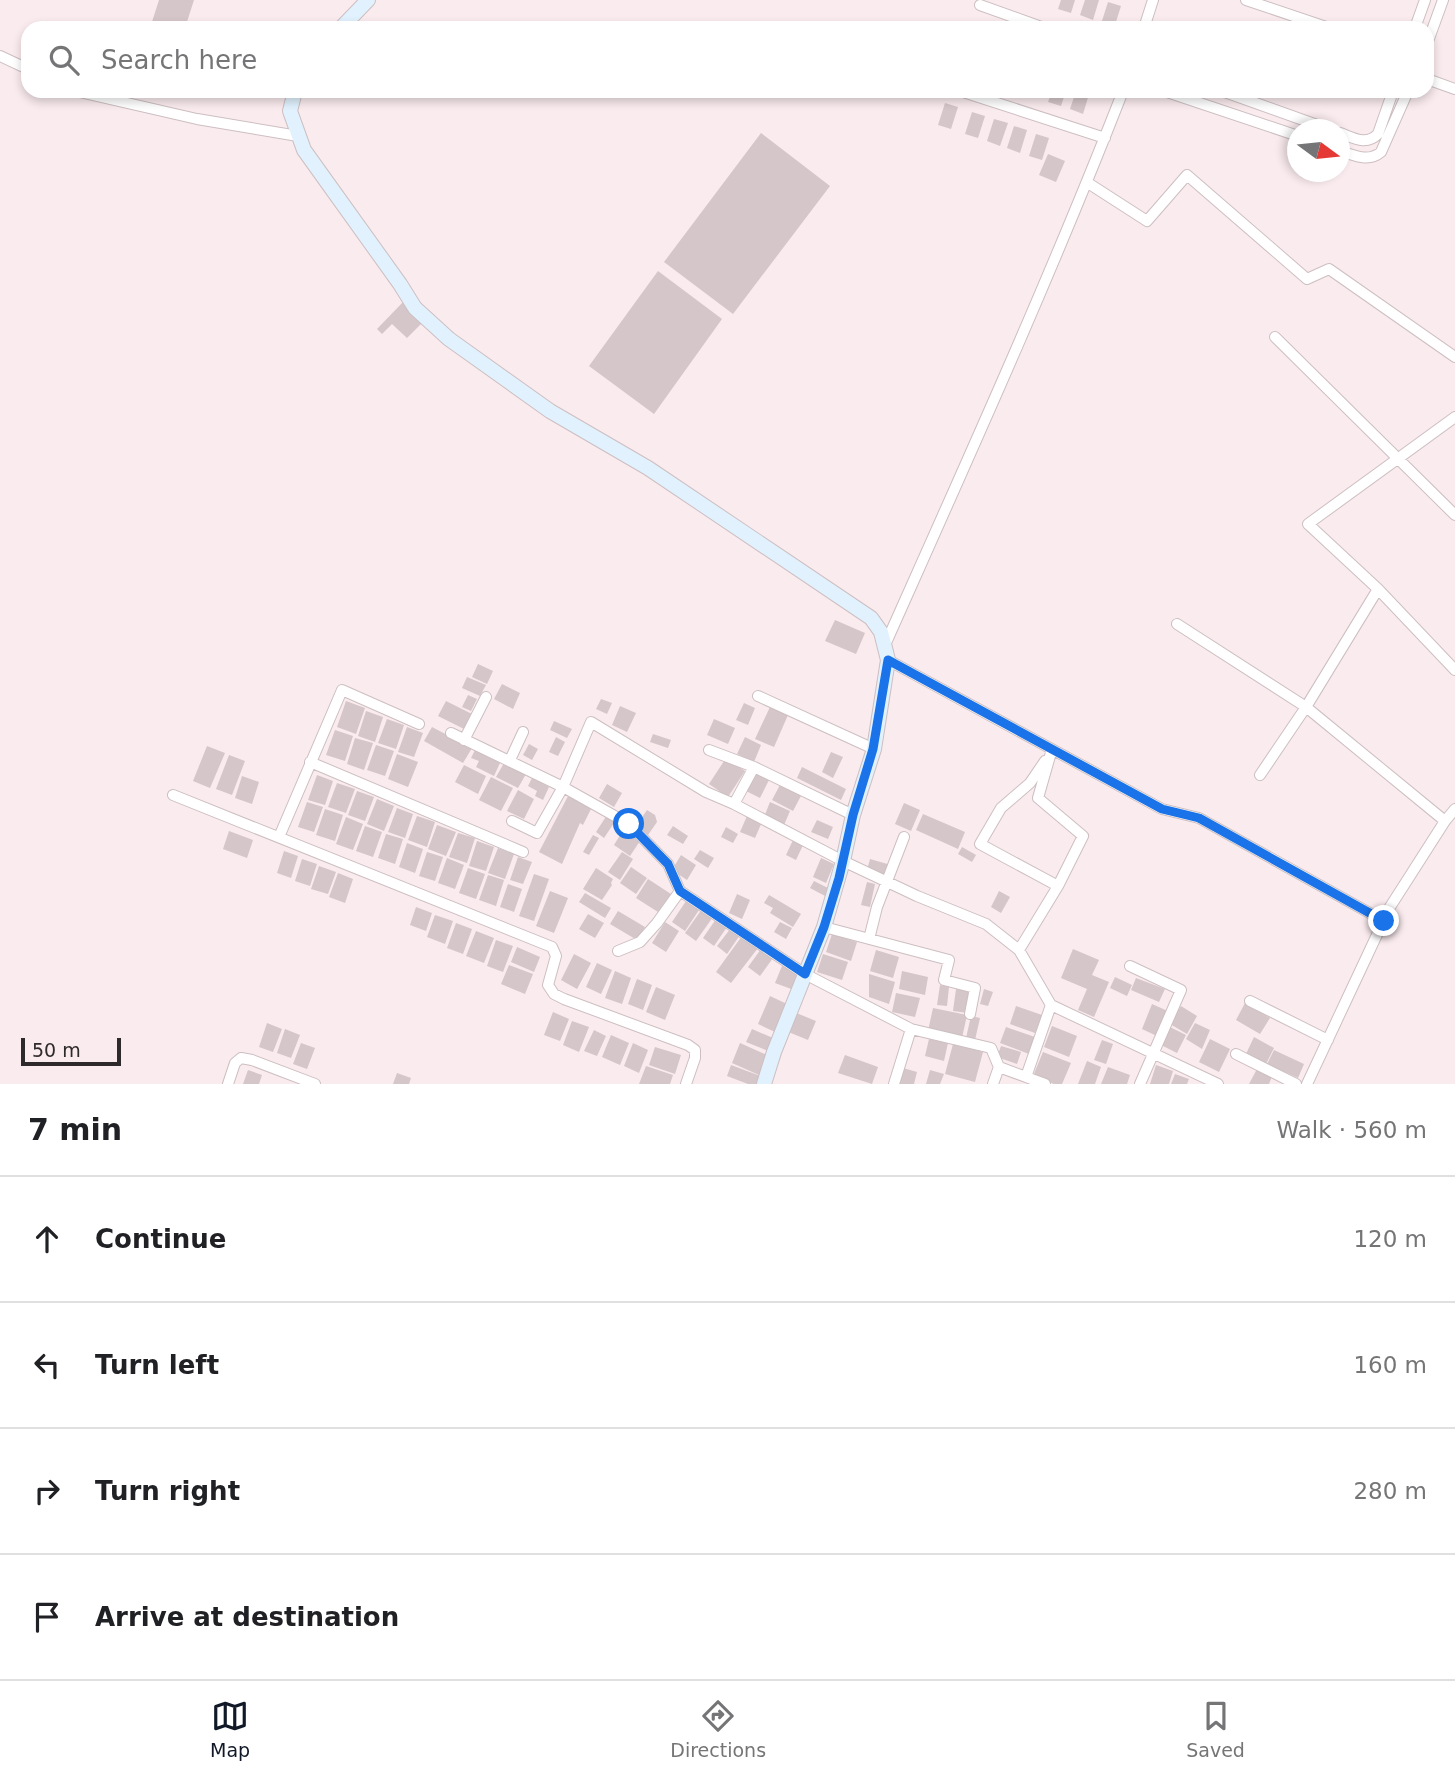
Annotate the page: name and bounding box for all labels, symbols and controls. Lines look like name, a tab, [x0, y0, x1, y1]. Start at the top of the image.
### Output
search box	[21, 21, 1434, 98]
icon: search	[45, 41, 83, 79]
text: Search here	[101, 45, 257, 75]
north arrow	[1287, 119, 1350, 182]
route start	[613, 808, 644, 839]
route end	[1368, 905, 1399, 936]
scale bar	[21, 1035, 121, 1067]
text: 50 m	[32, 1039, 81, 1061]
text: 7 min	[28, 1112, 122, 1147]
text: Walk · 560 m	[1276, 1117, 1427, 1143]
icon: ahead	[28, 1220, 66, 1258]
text: Continue	[95, 1224, 226, 1254]
text: 120 m	[1353, 1226, 1427, 1252]
icon: left	[28, 1346, 66, 1384]
text: Turn left	[95, 1350, 219, 1380]
text: 160 m	[1353, 1352, 1427, 1378]
icon: right	[28, 1472, 66, 1510]
text: Turn right	[95, 1476, 240, 1506]
text: 280 m	[1353, 1478, 1427, 1504]
icon: arrive	[28, 1598, 66, 1636]
text: Arrive at destination	[95, 1602, 399, 1632]
tab: Map	[210, 1697, 250, 1761]
tab: Directions	[670, 1697, 766, 1761]
tab: Saved	[1186, 1697, 1245, 1761]

